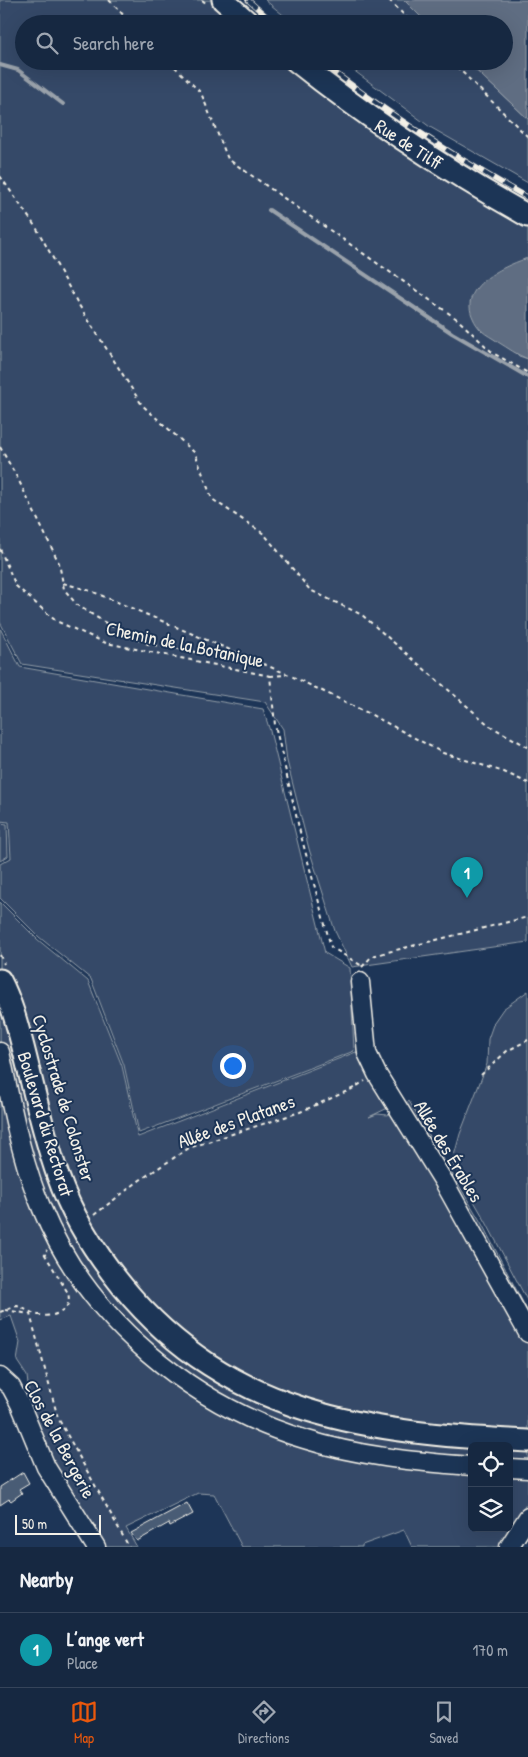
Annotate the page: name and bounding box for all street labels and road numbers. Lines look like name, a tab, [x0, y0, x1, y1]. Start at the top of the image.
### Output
street label: Rue de Tilff	[370, 112, 448, 176]
street label: Chemin de la Botanique	[104, 615, 267, 673]
street label: Cyclostrade de Colonster	[26, 1011, 102, 1186]
street label: Boulevard du Rectorat	[12, 1048, 81, 1200]
street label: Allée des Platanes	[174, 1088, 298, 1154]
street label: Allée des Érables	[408, 1095, 490, 1207]
street label: Clos de la Bergerie	[18, 1375, 102, 1503]

